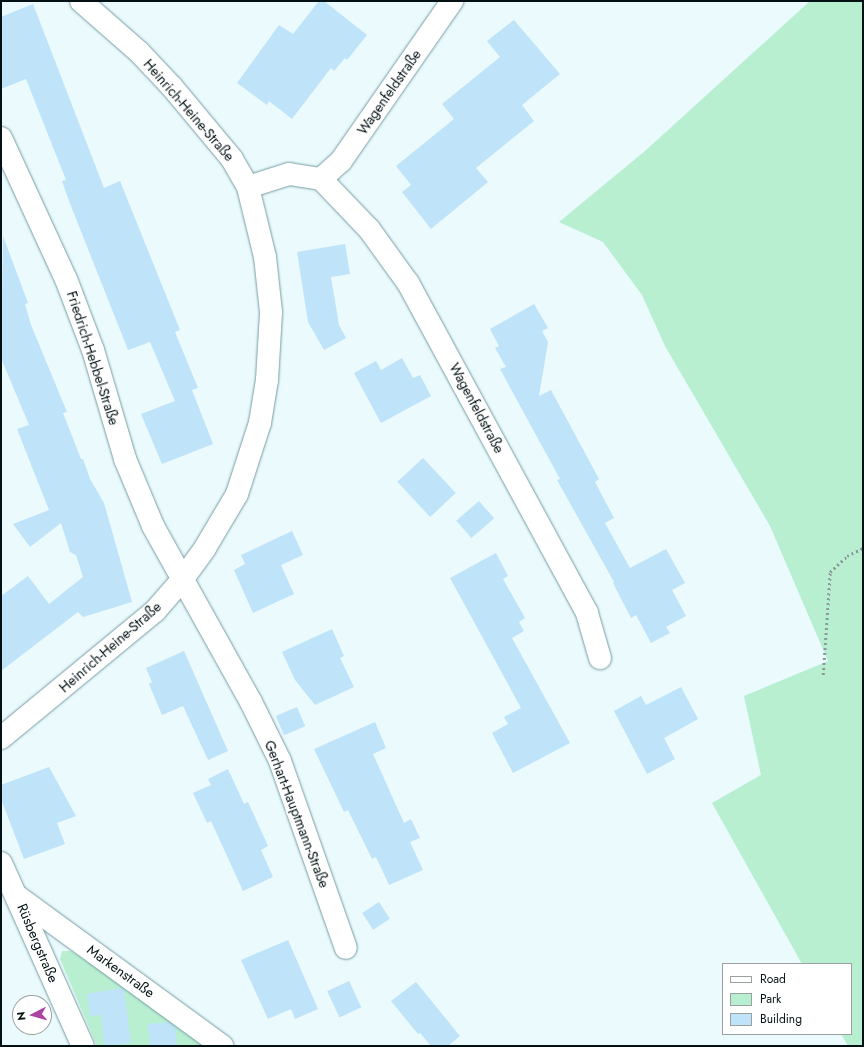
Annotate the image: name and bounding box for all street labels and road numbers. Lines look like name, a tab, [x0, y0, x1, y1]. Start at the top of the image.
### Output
street label: Wagenfeldstraße	[353, 46, 425, 138]
street label: Heinrich-Heine-Straße	[140, 56, 238, 164]
street label: Friedrich-Hebbel-Straße	[63, 289, 123, 427]
street label: Wagenfeldstraße	[446, 360, 508, 456]
street label: Heinrich-Heine-Straße	[56, 598, 164, 696]
street label: Gerhart-Hauptmann-Straße	[261, 738, 333, 890]
street label: Rüsbergstraße	[14, 901, 62, 985]
street label: Markenstraße	[84, 941, 158, 1001]

